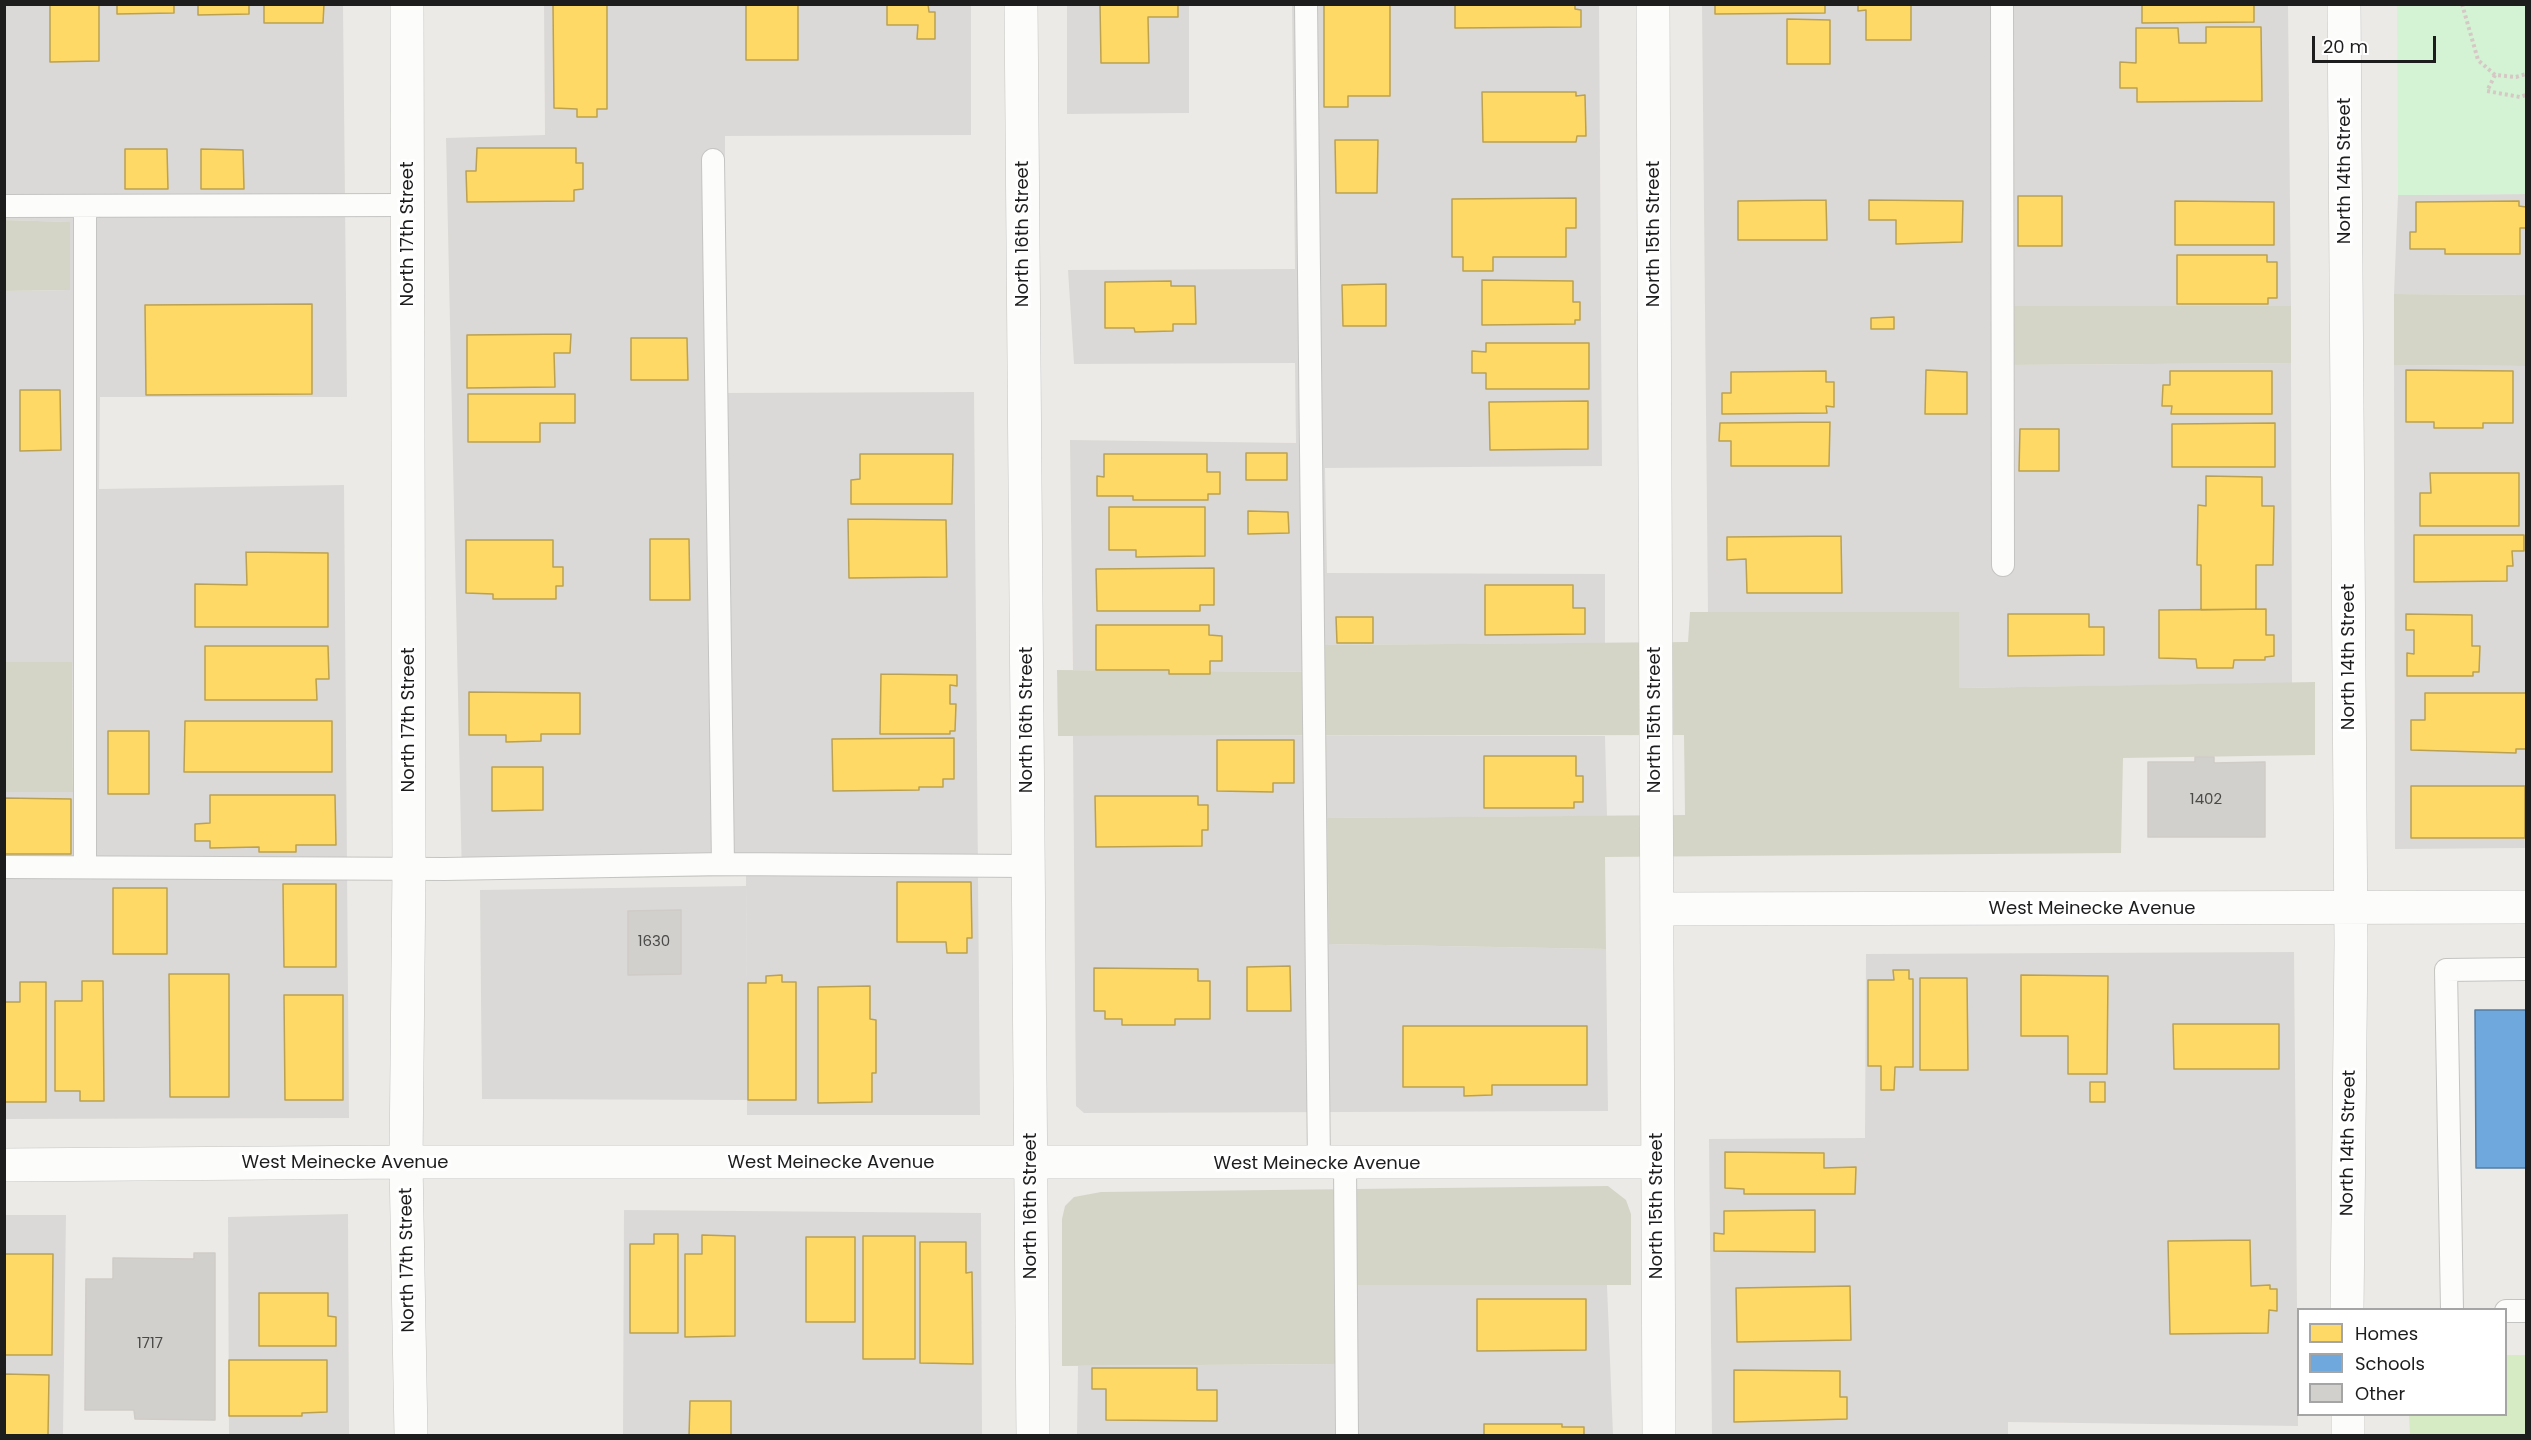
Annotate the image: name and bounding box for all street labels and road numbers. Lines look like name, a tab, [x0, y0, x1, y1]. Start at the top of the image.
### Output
street label: North 14th Street	[2334, 98, 2356, 244]
street label: North 16th Street	[1012, 161, 1034, 307]
street label: North 15th Street	[1643, 161, 1665, 307]
street label: North 17th Street	[397, 162, 419, 306]
street label: North 14th Street	[2338, 584, 2360, 730]
street label: North 16th Street	[1016, 647, 1038, 793]
street label: North 15th Street	[1644, 647, 1666, 793]
street label: North 17th Street	[398, 648, 420, 792]
street label: West Meinecke Avenue	[1989, 898, 2195, 920]
street label: North 14th Street	[2337, 1070, 2361, 1216]
street label: North 16th Street	[1020, 1133, 1042, 1279]
street label: North 15th Street	[1646, 1133, 1668, 1279]
street label: West Meinecke Avenue	[242, 1152, 448, 1174]
street label: West Meinecke Avenue	[728, 1152, 934, 1174]
street label: West Meinecke Avenue	[1214, 1153, 1420, 1175]
street label: North 17th Street	[396, 1187, 420, 1333]

